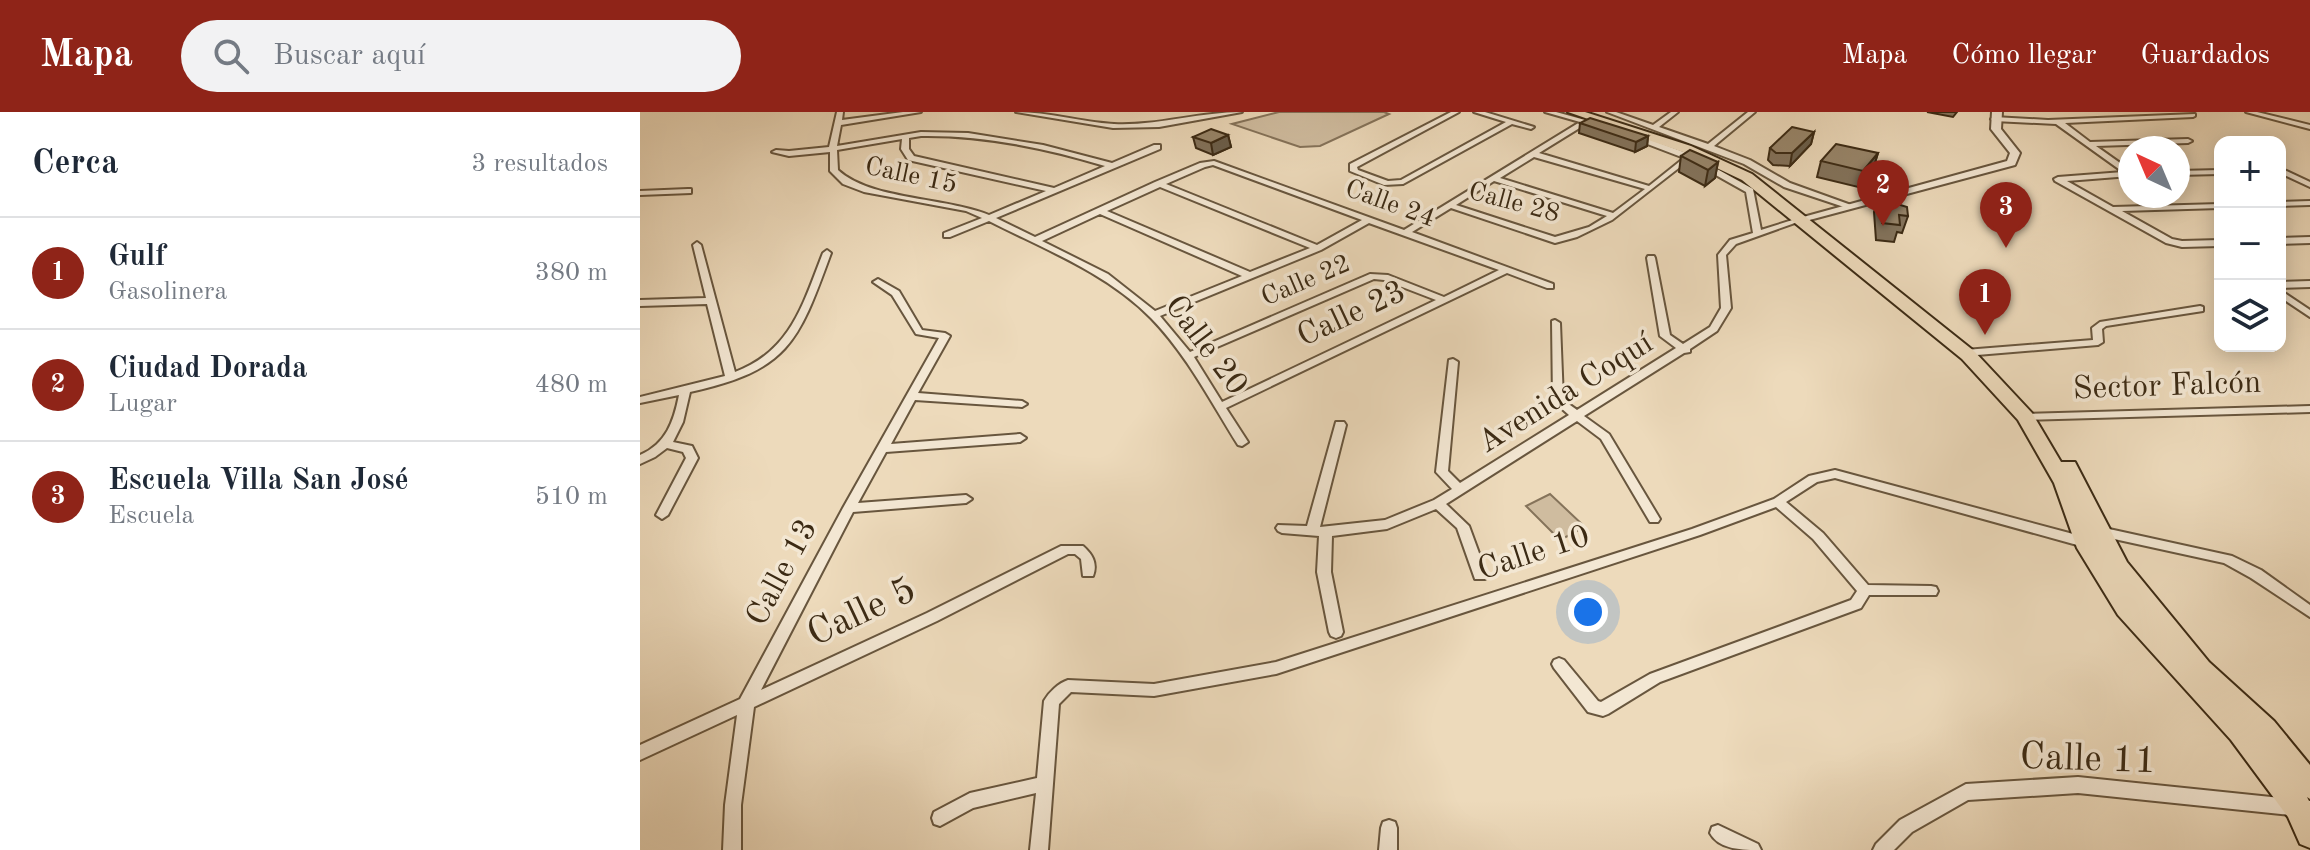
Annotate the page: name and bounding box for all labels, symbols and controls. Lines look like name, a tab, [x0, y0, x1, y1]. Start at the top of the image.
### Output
search box	[181, 20, 741, 92]
icon: search	[209, 34, 253, 78]
text: Mapa	[40, 37, 133, 75]
text: Buscar aquí	[273, 41, 425, 71]
text: Mapa	[1842, 42, 1907, 70]
text: Cómo llegar	[1951, 42, 2096, 70]
text: Guardados	[2140, 42, 2270, 70]
north arrow	[2118, 136, 2190, 208]
map controls	[2214, 136, 2286, 352]
button: +	[2214, 136, 2286, 208]
text: Cerca	[32, 147, 118, 181]
text: 3 resultados	[471, 151, 608, 177]
street label: Calle 15	[862, 154, 960, 198]
pin: 2	[1857, 160, 1909, 226]
street label: Calle 24	[1342, 176, 1438, 232]
street label: Calle 28	[1465, 178, 1563, 228]
pin: 3	[1980, 182, 2032, 248]
button: −	[2214, 208, 2286, 280]
text: Gulf	[108, 242, 166, 272]
street label: Calle 22	[1258, 251, 1354, 311]
text: 1	[50, 260, 66, 286]
text: 380 m	[535, 260, 608, 286]
pin: 1	[1959, 269, 2011, 335]
street label: Calle 23	[1293, 276, 1411, 354]
text: Gasolinera	[108, 279, 227, 305]
button: layers	[2214, 280, 2286, 352]
street label: Calle 20	[1158, 290, 1252, 402]
street label: Avenida Coquí	[1473, 328, 1659, 460]
text: Ciudad Dorada	[108, 354, 307, 384]
street label: Sector Falcón	[2072, 368, 2262, 406]
text: 2	[50, 372, 66, 398]
text: 480 m	[535, 372, 608, 398]
text: Lugar	[108, 391, 177, 417]
text: Escuela Villa San José	[108, 466, 409, 496]
text: 3	[50, 484, 66, 510]
text: 510 m	[535, 484, 608, 510]
text: Escuela	[108, 503, 194, 529]
street label: Calle 13	[742, 515, 824, 631]
street label: Calle 10	[1474, 521, 1594, 587]
street label: Calle 5	[802, 571, 922, 655]
your location	[1568, 592, 1608, 632]
street label: Calle 11	[2019, 739, 2157, 781]

